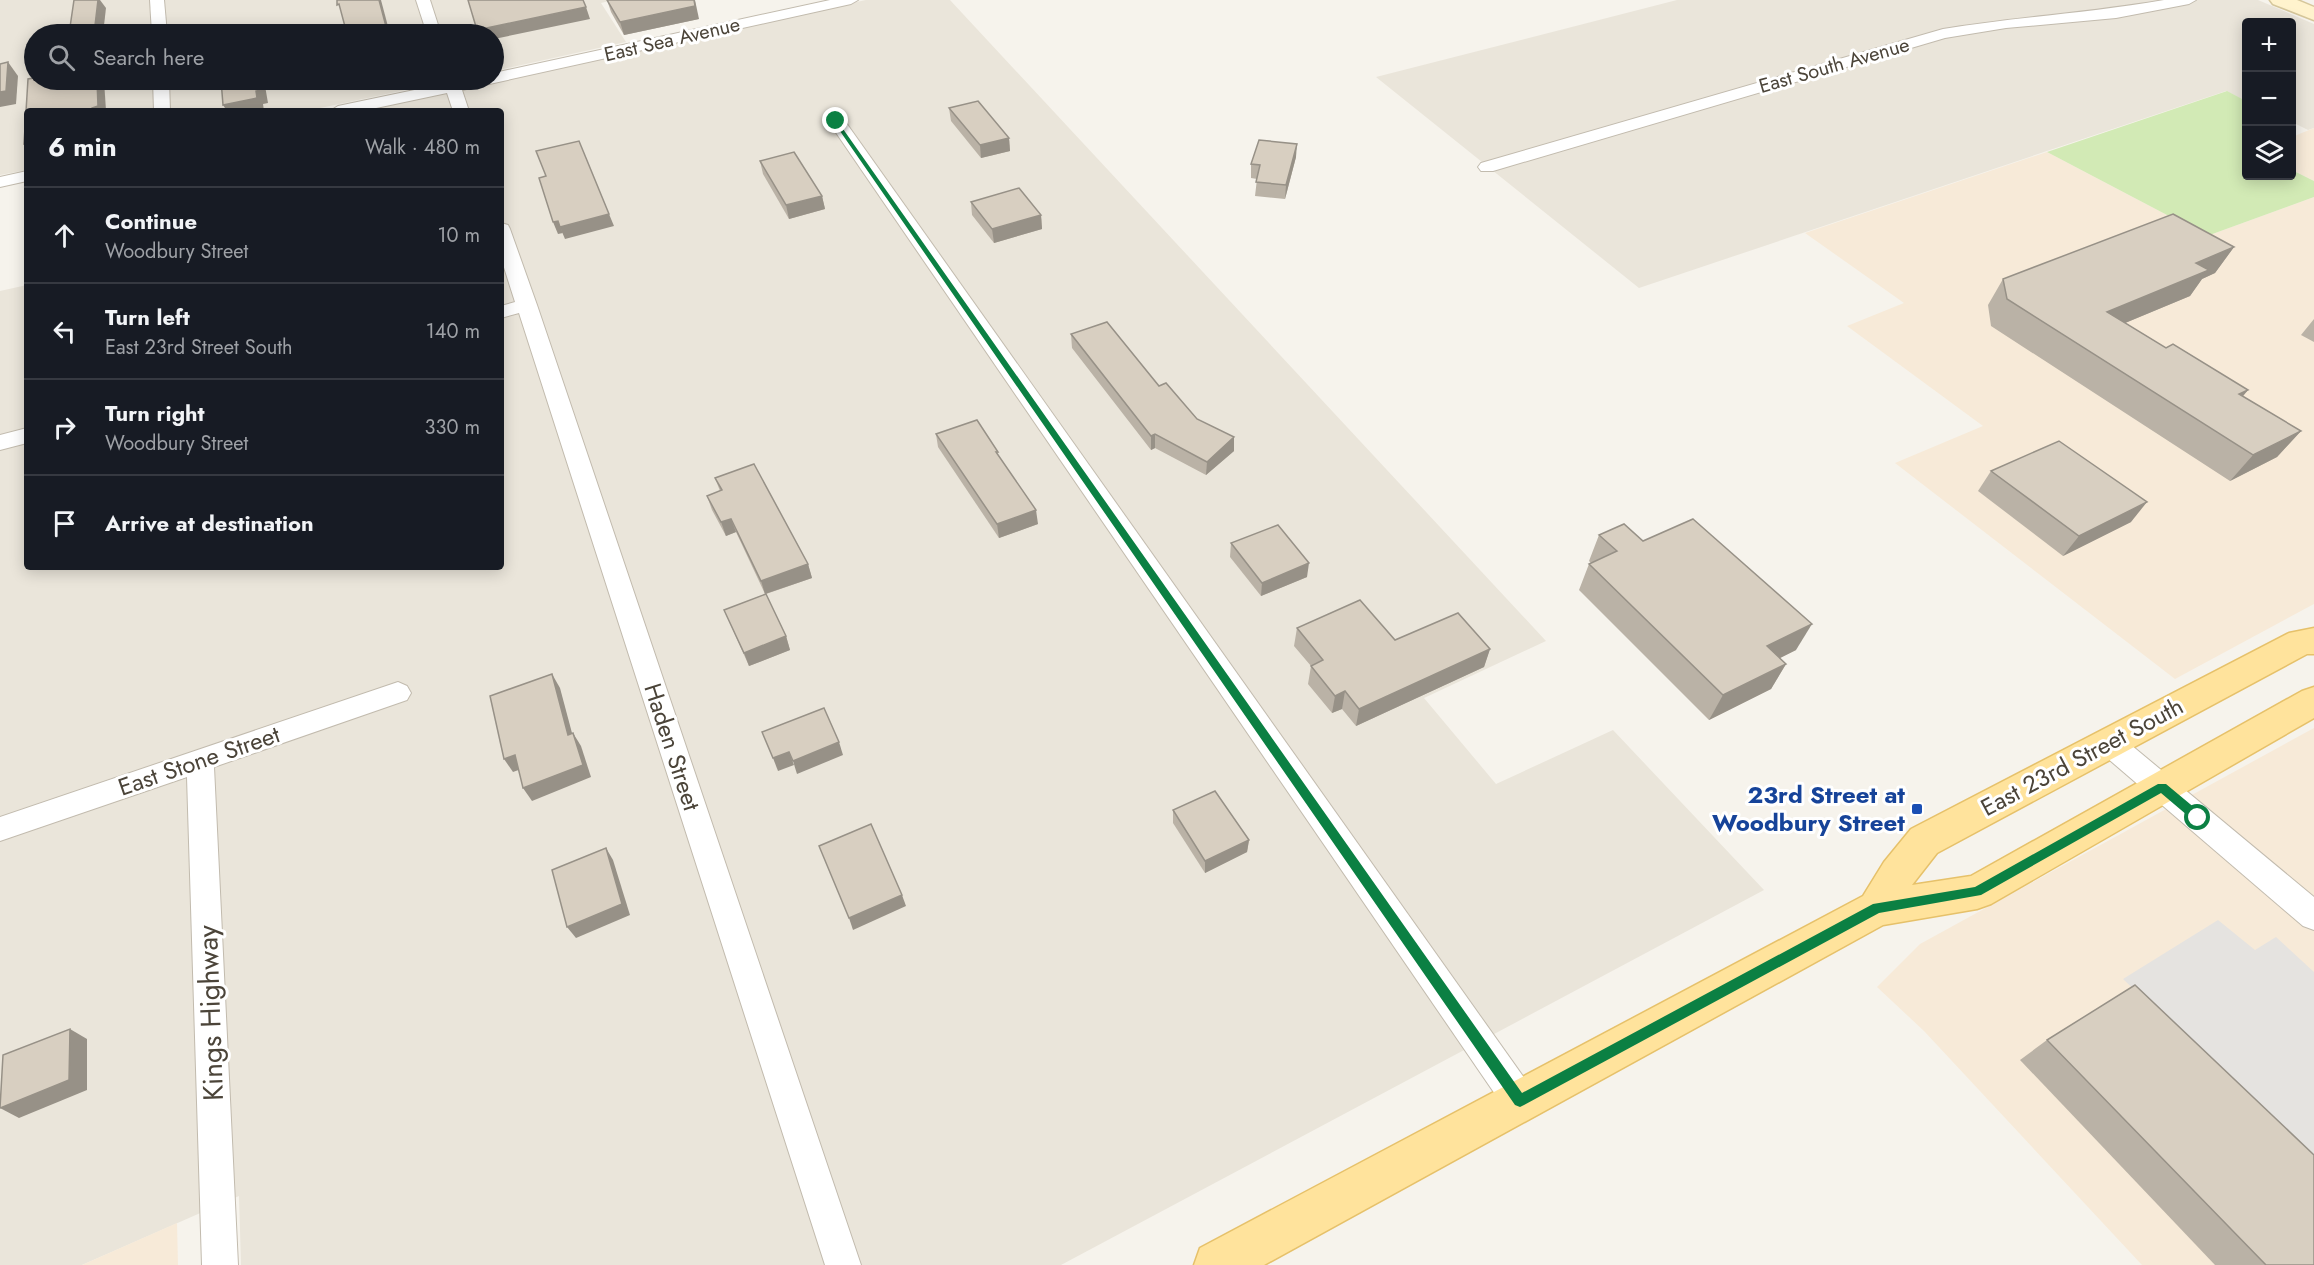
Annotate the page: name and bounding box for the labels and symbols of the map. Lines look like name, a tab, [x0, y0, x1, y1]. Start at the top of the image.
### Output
street label: East Sea Avenue	[601, 10, 743, 69]
street label: East South Avenue	[1755, 30, 1913, 101]
route end	[822, 107, 848, 133]
street label: Haden Street	[635, 679, 710, 815]
street label: East 23rd Street South	[1974, 688, 2189, 825]
street label: East Stone Street	[113, 716, 285, 805]
place label: 23rd Street at Woodbury Street	[1712, 777, 1905, 840]
marker: 23rd Street at Woodbury Street	[1910, 802, 1924, 816]
route start	[2184, 804, 2210, 830]
street label: Kings Highway	[187, 924, 234, 1102]

